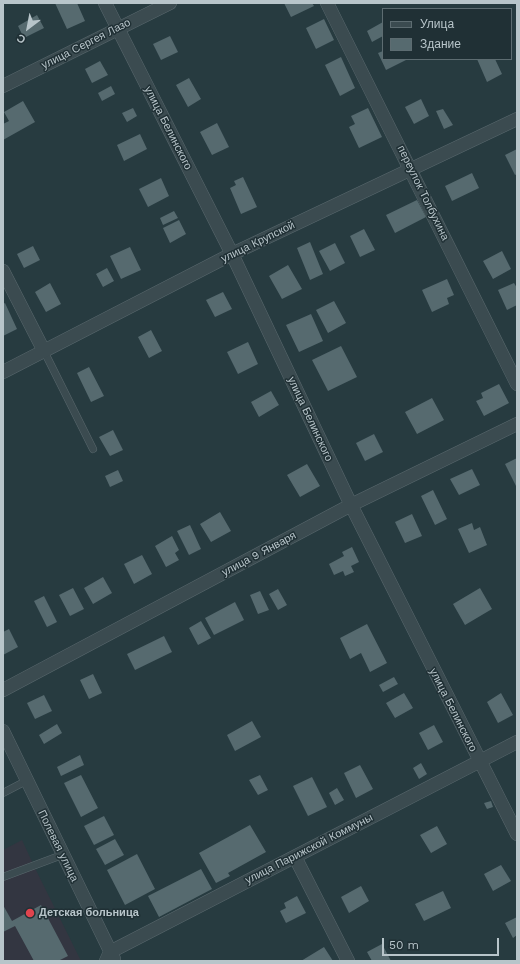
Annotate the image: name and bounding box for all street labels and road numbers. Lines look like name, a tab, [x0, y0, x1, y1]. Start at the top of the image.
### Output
street label: улица Сергея Лазо	[39, 16, 133, 72]
street label: улица Белинского	[141, 84, 195, 172]
street label: переулок Толбухина	[394, 143, 452, 243]
street label: улица Крупской	[219, 218, 297, 266]
street label: улица Белинского	[285, 375, 335, 463]
street label: улица 9 Января	[220, 529, 298, 579]
street label: улица Белинского	[426, 666, 480, 754]
street label: Полевая улица	[35, 808, 81, 884]
street label: улица Парижской Коммуны	[243, 811, 375, 887]

